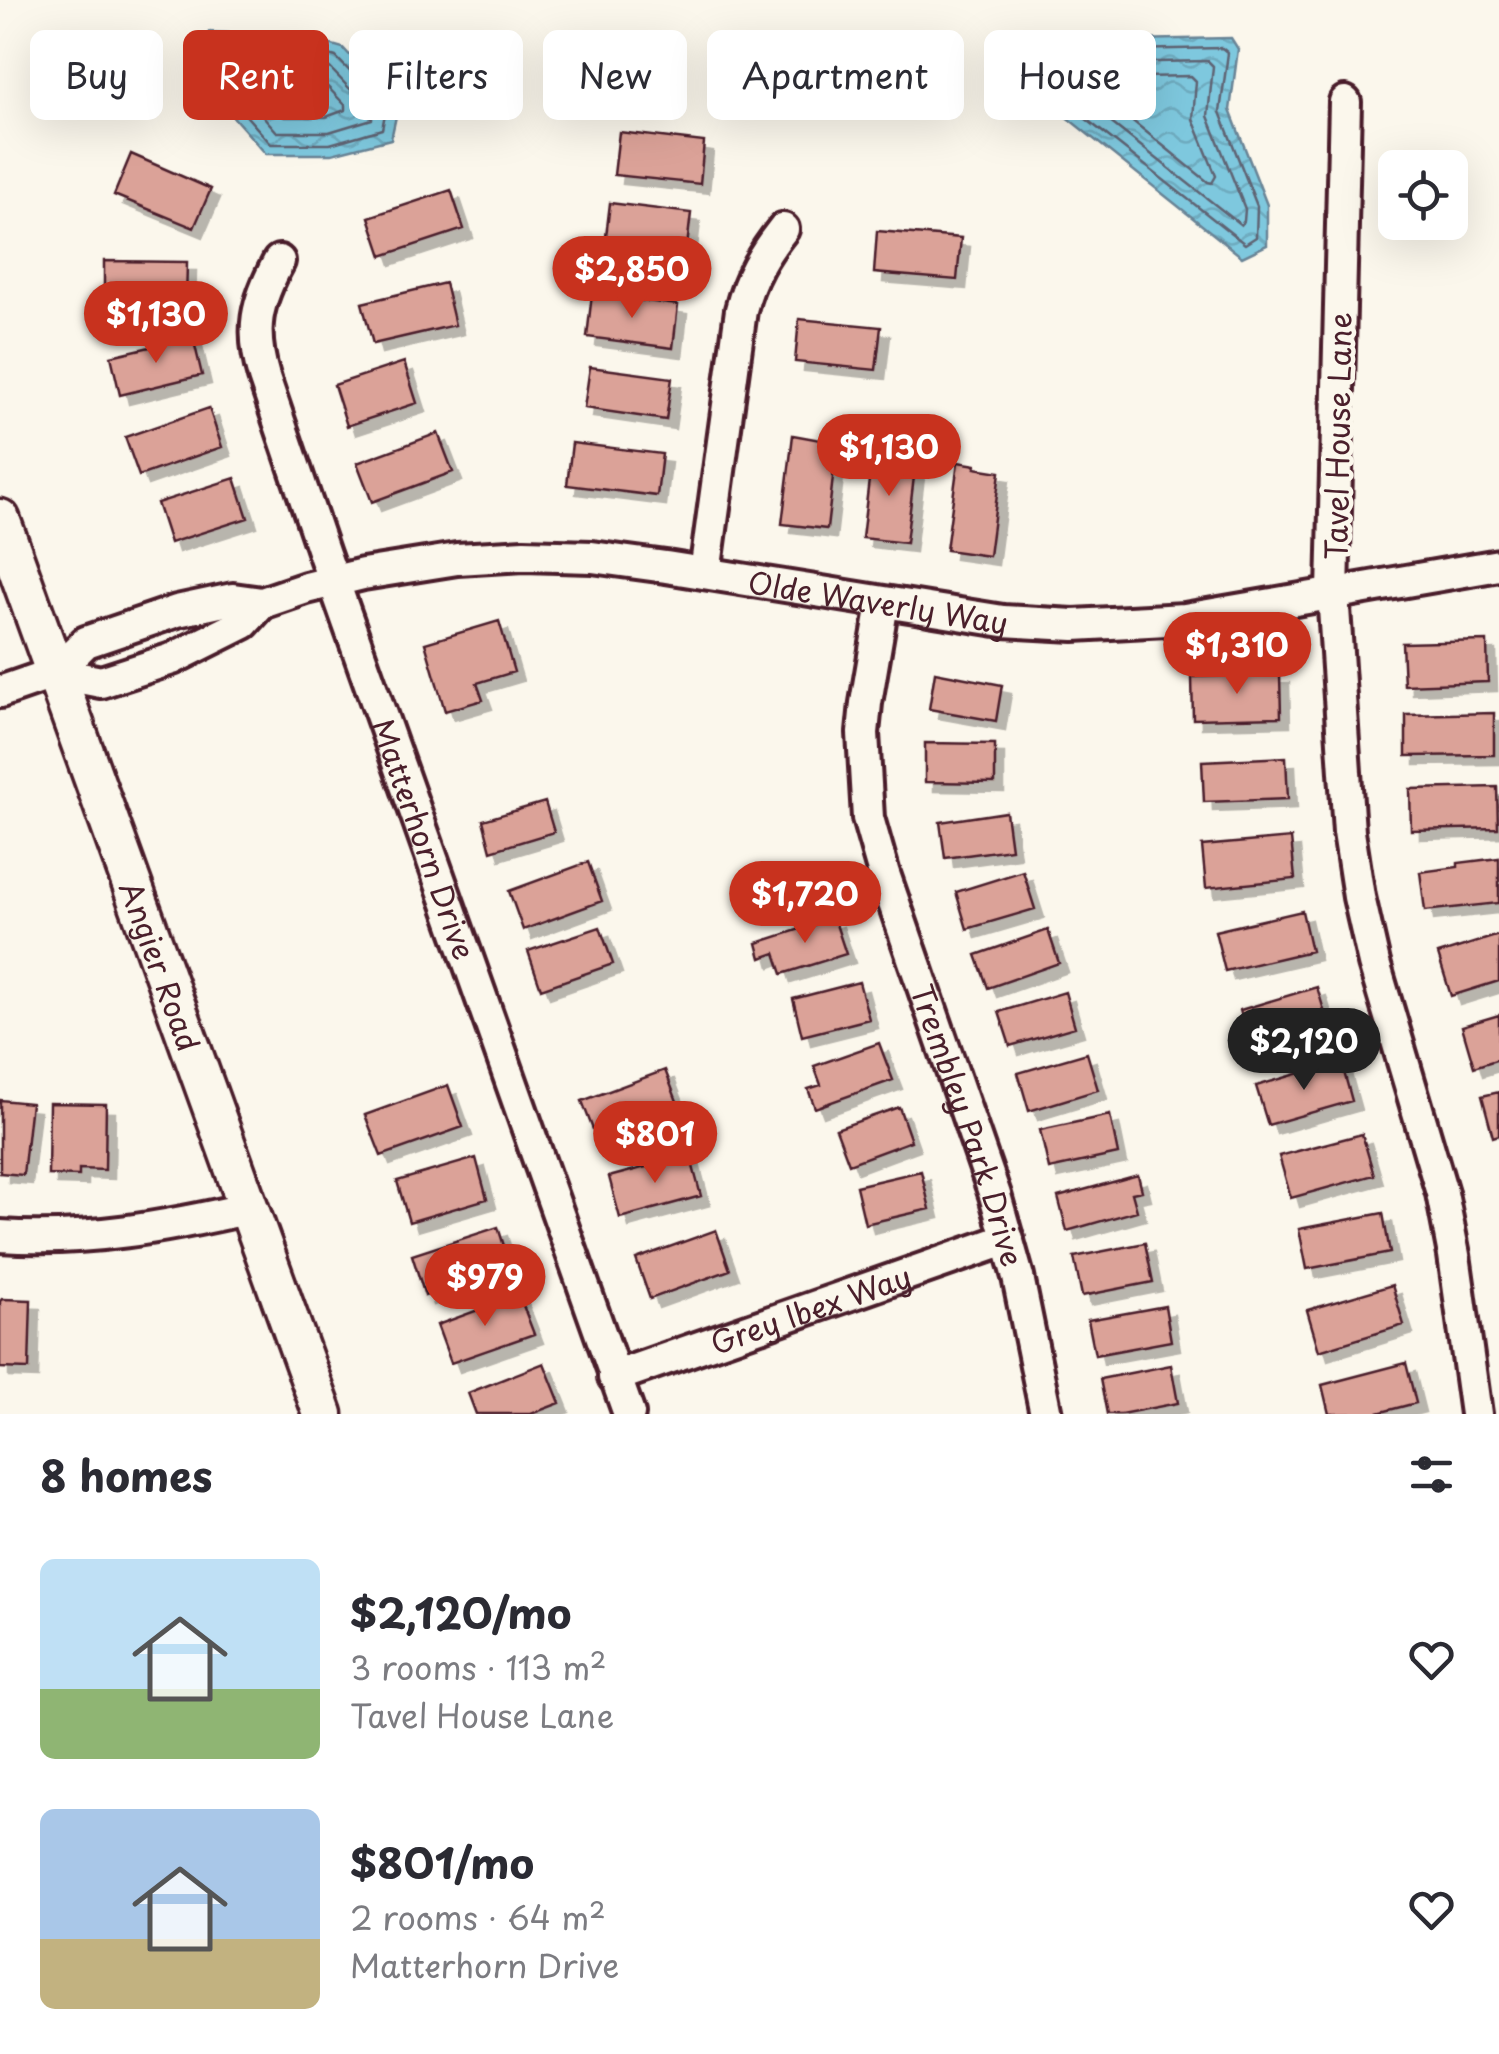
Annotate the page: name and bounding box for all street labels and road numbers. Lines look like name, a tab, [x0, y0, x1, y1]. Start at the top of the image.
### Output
street label: Tavel House Lane	[1312, 312, 1362, 560]
street label: Olde Waverly Way	[745, 558, 1012, 644]
street label: Matterhorn Drive	[362, 712, 488, 965]
street label: Angier Road	[110, 875, 213, 1057]
street label: Trembley Park Drive	[901, 978, 1036, 1271]
street label: Grey Ibex Way	[704, 1252, 917, 1364]

